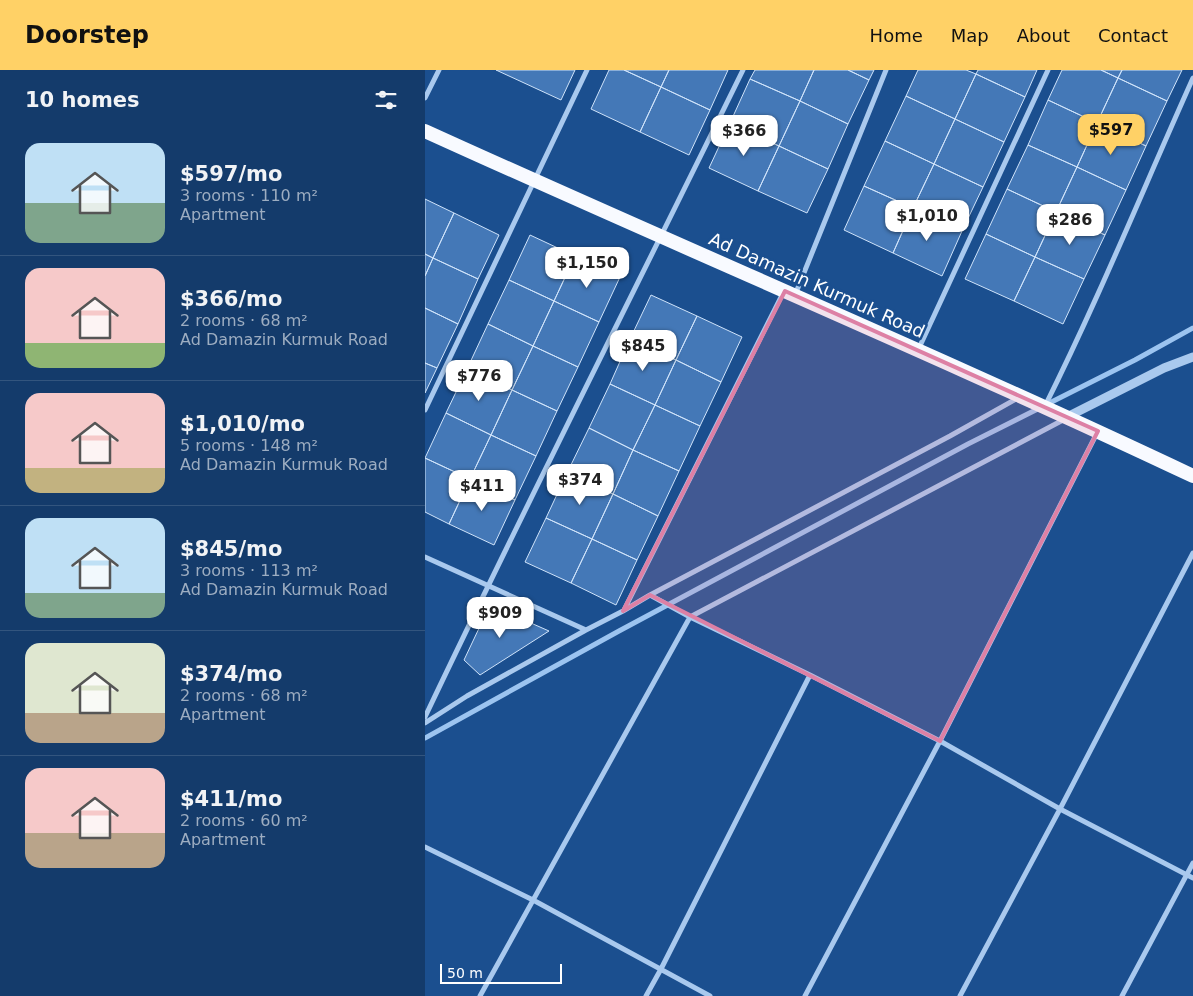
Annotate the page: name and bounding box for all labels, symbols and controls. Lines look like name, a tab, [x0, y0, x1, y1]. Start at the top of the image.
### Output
text: Doorstep	[25, 21, 149, 49]
text: Home	[870, 25, 923, 46]
text: Map	[951, 25, 989, 46]
text: About	[1017, 25, 1070, 46]
text: Contact	[1098, 25, 1168, 46]
icon: filters	[372, 86, 400, 114]
text: 10 homes	[25, 88, 140, 112]
pin: $366	[714, 114, 774, 157]
pin: $597	[1081, 114, 1141, 156]
text: $597	[1089, 120, 1133, 139]
text: $366	[722, 121, 766, 140]
text: $597/mo	[180, 162, 282, 186]
icon: home	[65, 163, 125, 223]
text: 3 rooms · 110 m²	[180, 186, 318, 205]
pin: $1,010	[886, 200, 968, 242]
pin: $286	[1040, 204, 1100, 246]
text: Apartment	[180, 205, 266, 224]
text: $1,010	[896, 206, 958, 225]
text: $286	[1048, 210, 1092, 229]
street label: Ad Damazin Kurmuk Road	[706, 228, 928, 342]
pin: $1,150	[546, 246, 628, 289]
text: $1,150	[556, 253, 618, 272]
text: $366/mo	[180, 287, 282, 311]
icon: home	[65, 288, 125, 348]
text: 2 rooms · 68 m²	[180, 311, 308, 330]
text: Ad Damazin Kurmuk Road	[180, 330, 388, 349]
pin: $845	[613, 330, 673, 372]
text: $845	[621, 336, 665, 355]
pin: $776	[449, 360, 509, 402]
text: $776	[457, 366, 501, 385]
text: $1,010/mo	[180, 412, 305, 436]
icon: home	[65, 413, 125, 473]
text: 5 rooms · 148 m²	[180, 436, 318, 455]
text: Ad Damazin Kurmuk Road	[180, 455, 388, 474]
pin: $374	[550, 464, 610, 506]
pin: $411	[452, 470, 512, 512]
text: $374	[558, 470, 602, 489]
text: $411	[460, 476, 504, 495]
text: $845/mo	[180, 537, 282, 561]
icon: home	[65, 538, 125, 598]
text: 3 rooms · 113 m²	[180, 561, 318, 580]
text: Ad Damazin Kurmuk Road	[180, 580, 388, 599]
pin: $909	[470, 596, 530, 639]
text: $909	[478, 603, 522, 622]
text: $374/mo	[180, 662, 282, 686]
icon: home	[65, 663, 125, 723]
text: 2 rooms · 68 m²	[180, 686, 308, 705]
text: Apartment	[180, 705, 266, 724]
text: $411/mo	[180, 787, 282, 811]
icon: home	[65, 788, 125, 848]
text: 2 rooms · 60 m²	[180, 811, 308, 830]
text: Apartment	[180, 830, 266, 849]
scale bar	[440, 961, 563, 984]
text: 50 m	[447, 965, 483, 981]

